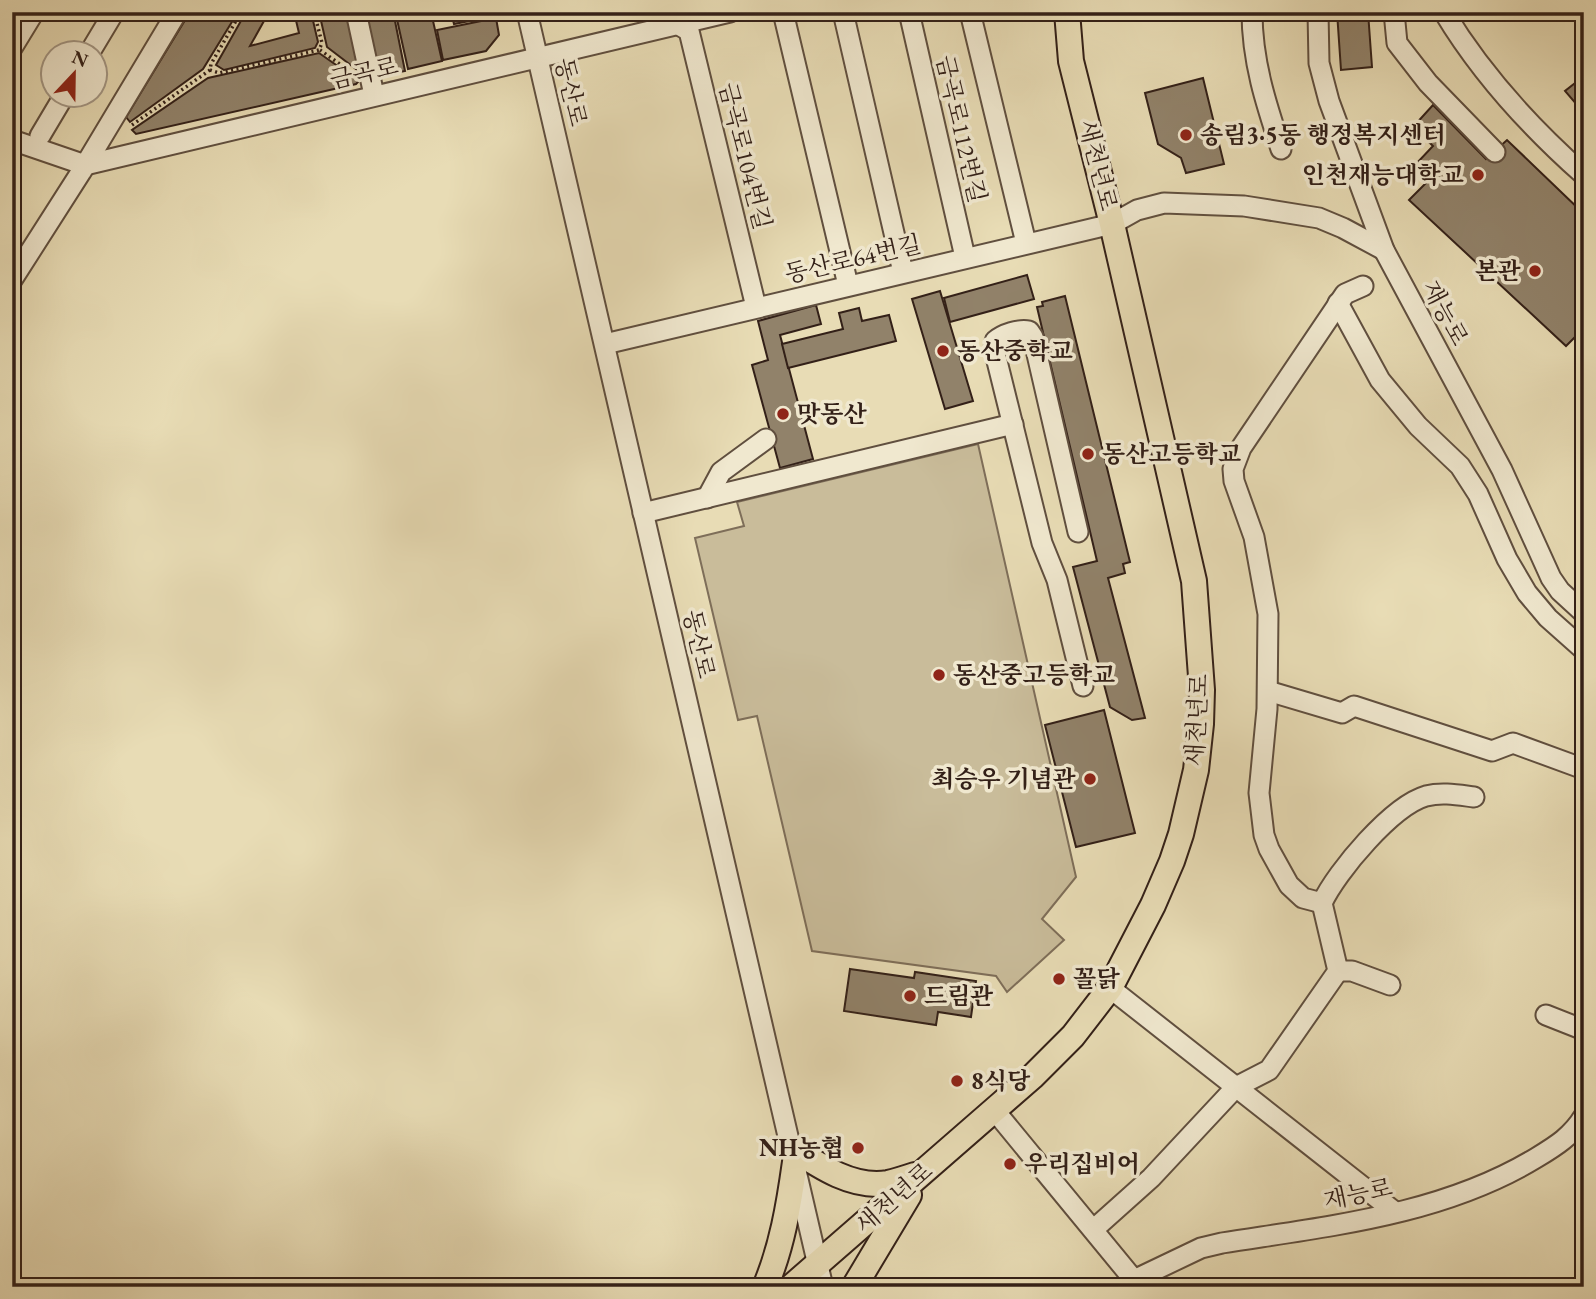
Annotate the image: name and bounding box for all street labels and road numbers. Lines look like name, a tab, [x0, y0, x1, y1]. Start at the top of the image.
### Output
street label: 금곡로	[327, 50, 401, 95]
street label: 금곡로112번길	[929, 52, 994, 206]
street label: 동산로	[549, 55, 594, 129]
street label: 금곡로104번길	[712, 79, 779, 233]
street label: 새천년로	[1072, 116, 1125, 214]
street label: 동산로64번길	[782, 228, 924, 289]
street label: 재능로	[1415, 275, 1475, 351]
street label: 동산로	[677, 607, 722, 681]
street label: 새천년로	[1179, 673, 1214, 767]
street label: 새천년로	[849, 1155, 939, 1240]
street label: 재능로	[1321, 1171, 1395, 1216]

